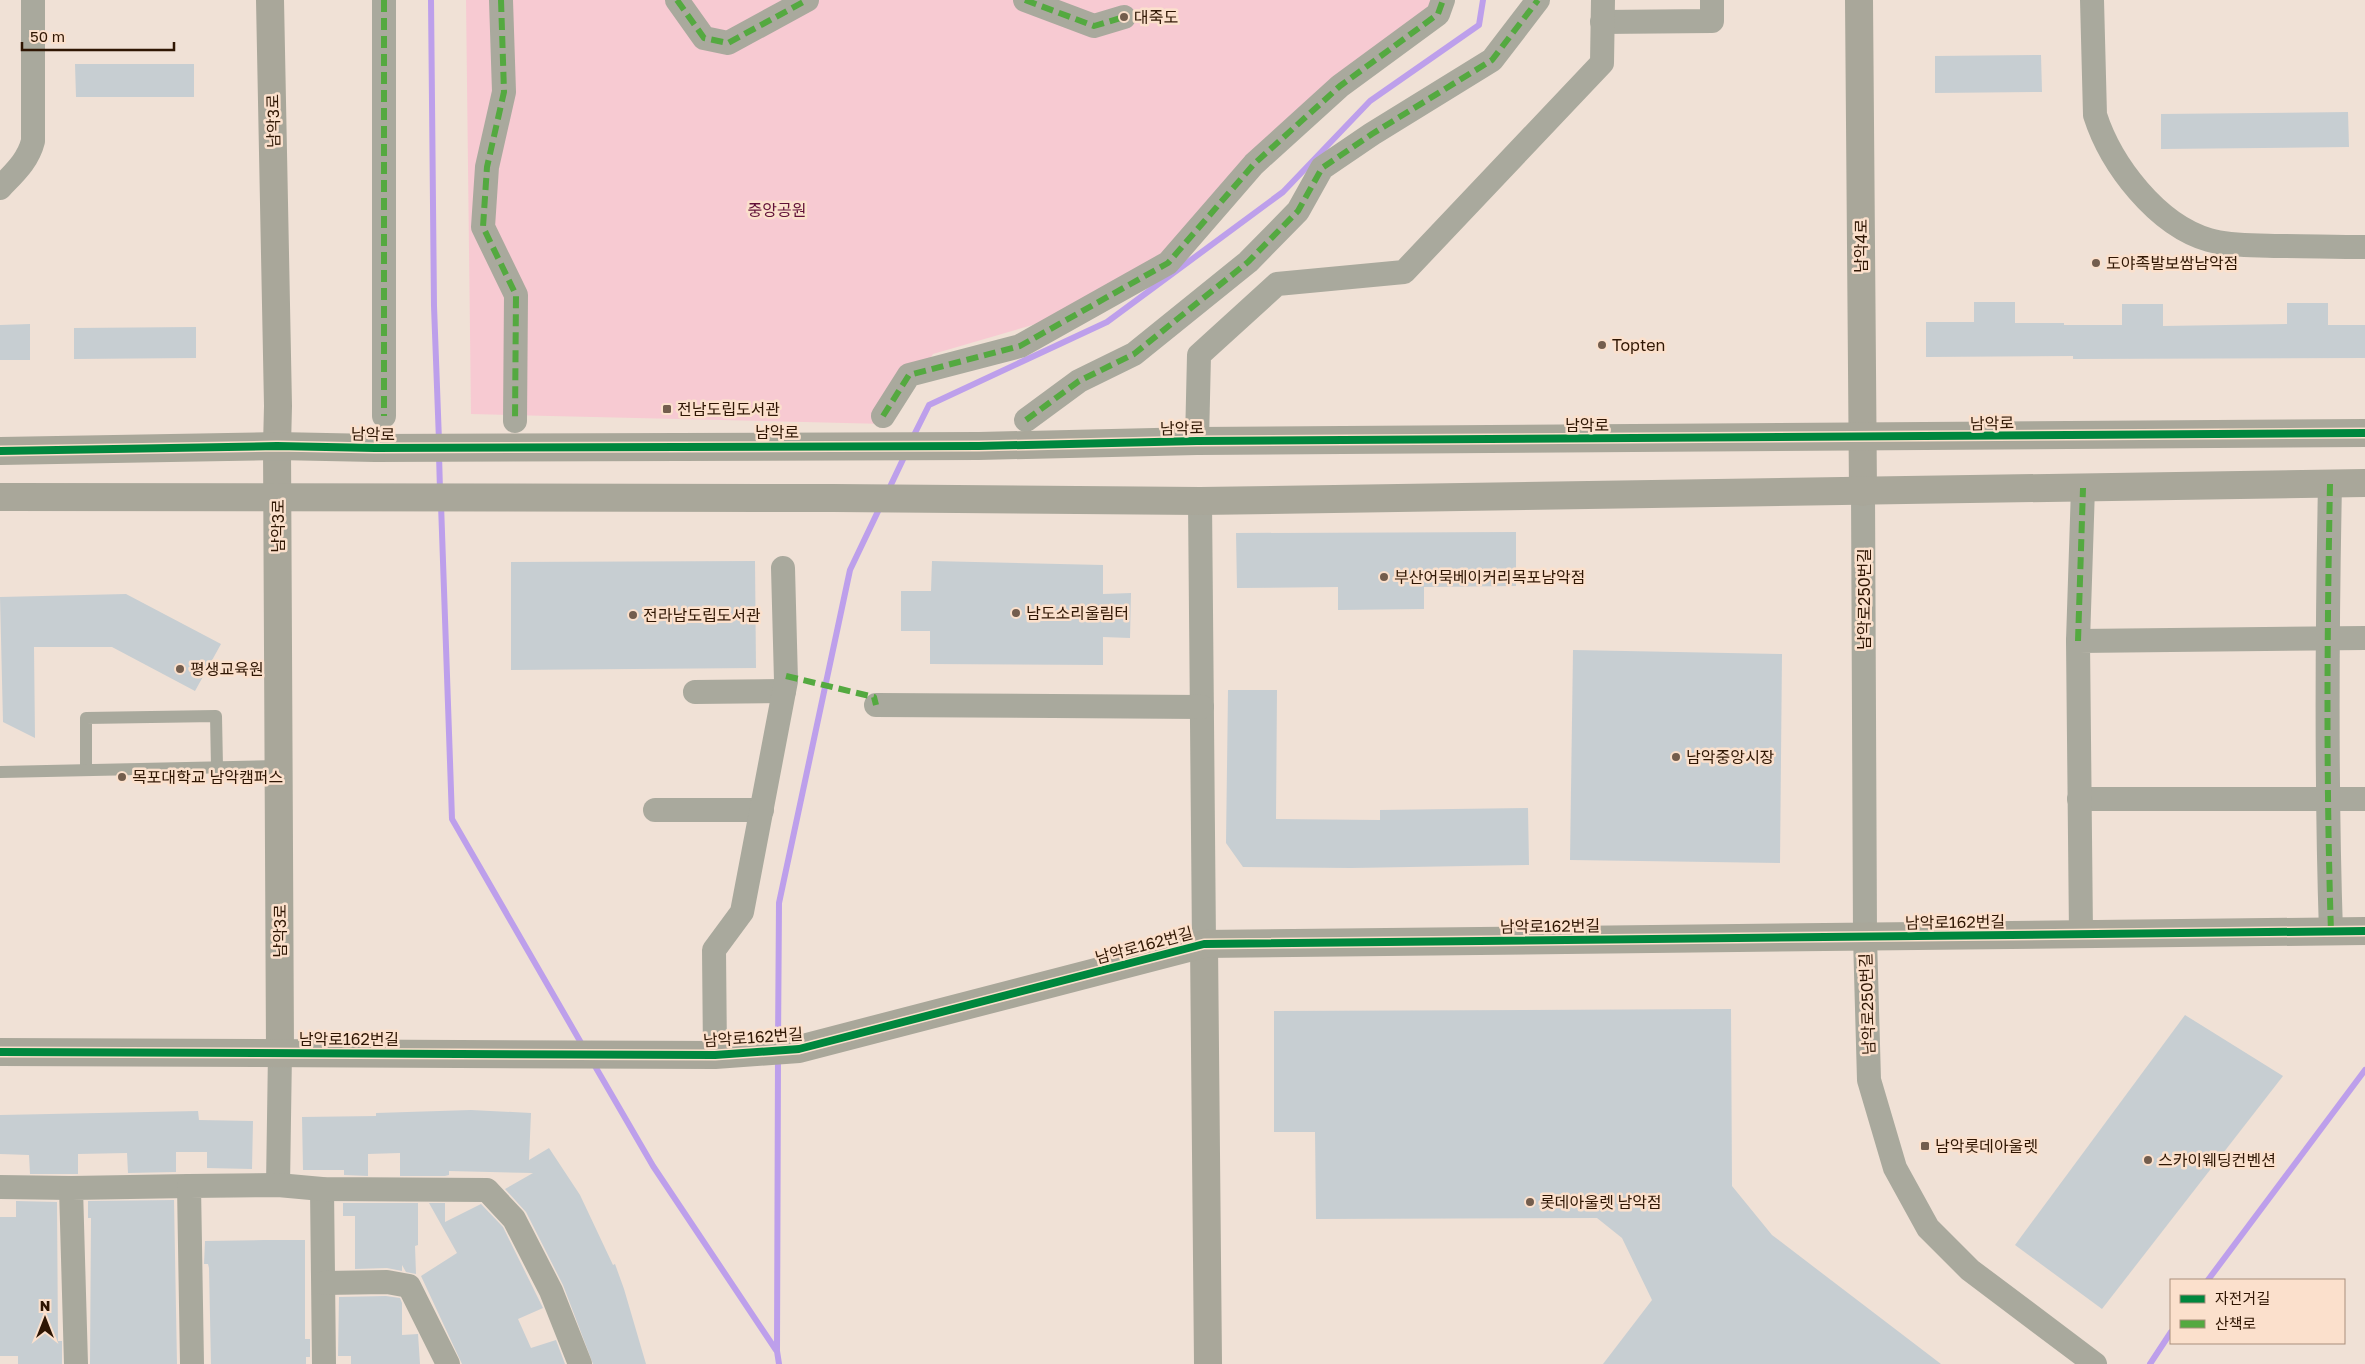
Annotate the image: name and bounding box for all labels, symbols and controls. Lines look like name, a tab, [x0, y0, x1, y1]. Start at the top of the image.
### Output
place label: 대죽도	[1134, 7, 1178, 27]
marker: 대죽도	[1118, 11, 1130, 23]
scale bar	[22, 20, 175, 52]
text: 50 m	[30, 27, 65, 45]
street label: 남악3로	[263, 94, 283, 148]
park label: 중앙공원	[748, 200, 806, 220]
street label: 남악4로	[1851, 219, 1871, 273]
place label: 도야족발보쌈남악점	[2106, 253, 2238, 273]
marker: 도야족발보쌈남악점	[2090, 257, 2102, 269]
place label: Topten	[1612, 335, 1665, 355]
marker: Topten	[1596, 339, 1608, 351]
place label: 전남도립도서관	[677, 399, 780, 419]
marker: 전남도립도서관	[661, 403, 673, 415]
street label: 남악로	[1970, 413, 2015, 433]
street label: 남악로	[1565, 415, 1609, 435]
street label: 남악로	[1160, 418, 1205, 438]
street label: 남악로	[755, 422, 799, 442]
street label: 남악로	[351, 424, 396, 444]
street label: 남악3로	[268, 499, 288, 553]
street label: 남악로250번길	[1854, 548, 1874, 650]
place label: 부산어묵베이커리목포남악점	[1394, 567, 1585, 587]
marker: 부산어묵베이커리목포남악점	[1378, 571, 1390, 583]
place label: 남도소리울림터	[1026, 603, 1129, 623]
place label: 전라남도립도서관	[643, 605, 761, 625]
marker: 남도소리울림터	[1010, 607, 1022, 619]
marker: 전라남도립도서관	[627, 609, 639, 621]
place label: 평생교육원	[190, 659, 264, 679]
marker: 평생교육원	[174, 663, 186, 675]
place label: 남악중앙시장	[1686, 747, 1775, 767]
marker: 남악중앙시장	[1670, 751, 1682, 763]
place label: 목포대학교 남악캠퍼스	[132, 767, 283, 787]
marker: 목포대학교 남악캠퍼스	[116, 771, 128, 783]
street label: 남악3로	[270, 904, 290, 958]
street label: 남악로162번길	[1905, 911, 2005, 933]
street label: 남악로162번길	[1500, 915, 1600, 937]
street label: 남악로162번길	[1093, 922, 1195, 968]
street label: 남악로250번길	[1855, 953, 1879, 1055]
street label: 남악로162번길	[702, 1024, 804, 1050]
street label: 남악로162번길	[299, 1029, 399, 1049]
place label: 남악롯데아울렛	[1935, 1136, 2038, 1156]
marker: 남악롯데아울렛	[1919, 1140, 1931, 1152]
place label: 스카이웨딩컨벤션	[2158, 1150, 2276, 1170]
marker: 스카이웨딩컨벤션	[2142, 1154, 2154, 1166]
place label: 롯데아울렛 남악점	[1540, 1192, 1662, 1212]
marker: 롯데아울렛 남악점	[1524, 1196, 1536, 1208]
legend	[2170, 1279, 2345, 1344]
text: 자전거길	[2215, 1289, 2270, 1307]
north arrow	[20, 1294, 70, 1344]
text: N	[40, 1297, 50, 1314]
text: 산책로	[2215, 1314, 2256, 1332]

